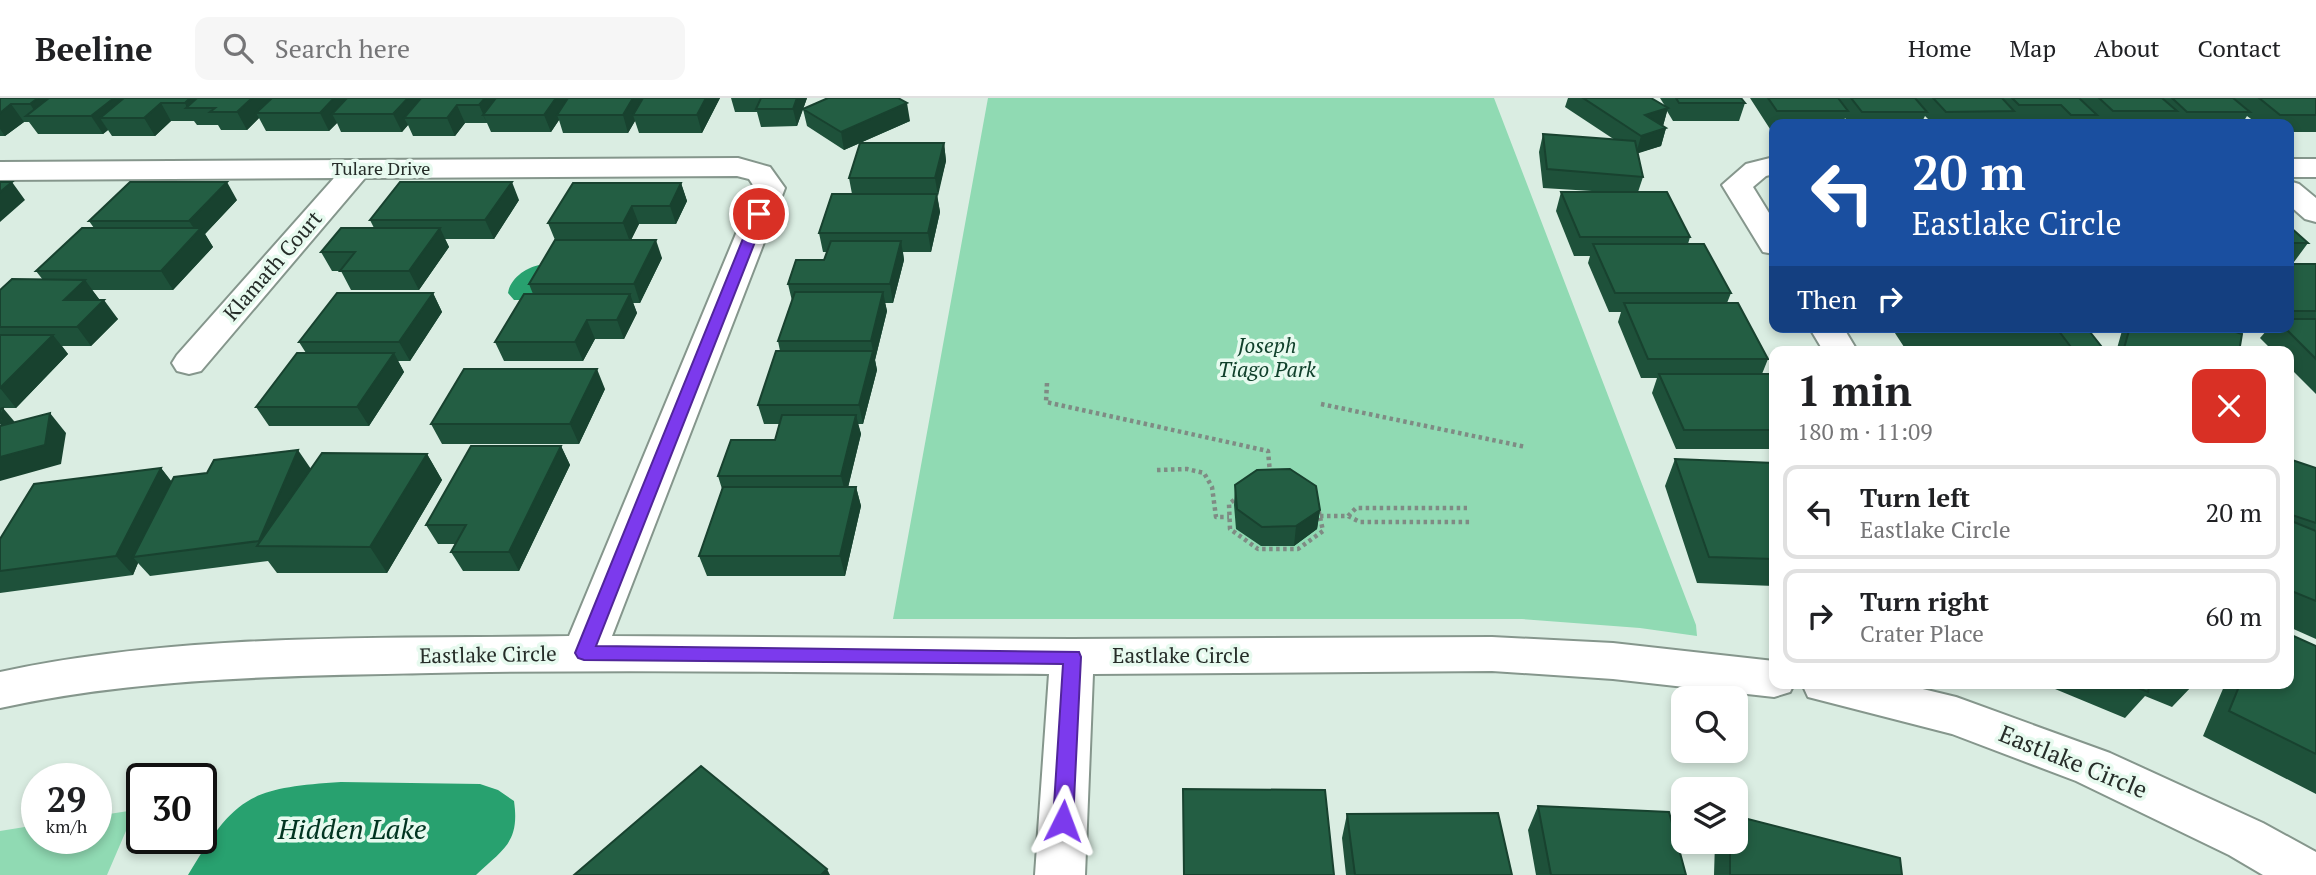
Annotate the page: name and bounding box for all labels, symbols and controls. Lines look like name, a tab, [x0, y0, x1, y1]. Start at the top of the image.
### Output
search box	[195, 17, 685, 80]
text: Beeline	[35, 27, 153, 70]
icon: search	[219, 29, 257, 67]
text: Search here	[275, 31, 410, 65]
text: Home	[1908, 32, 1972, 64]
text: Map	[2010, 32, 2056, 64]
text: About	[2094, 32, 2160, 64]
text: Contact	[2198, 32, 2281, 64]
text: 20 m	[1912, 139, 2026, 204]
icon: left	[1797, 147, 1888, 238]
street label: Tulare Drive	[332, 156, 430, 180]
pin	[729, 184, 789, 244]
icon: arrive	[740, 195, 778, 233]
text: Eastlake Circle	[1912, 202, 2121, 244]
street label: Klamath Court	[217, 204, 328, 326]
icon: right	[1871, 280, 1909, 318]
text: Then	[1797, 282, 1857, 316]
park label: Joseph Tiago Park	[1218, 331, 1317, 383]
text: 1 min	[1797, 362, 1912, 418]
button: close	[2192, 369, 2266, 443]
text: 180 m · 11:09	[1797, 416, 1932, 447]
text: Turn left	[1860, 480, 1970, 514]
icon: left	[1801, 493, 1839, 531]
text: 20 m	[2206, 495, 2262, 529]
text: Eastlake Circle	[1860, 514, 2011, 545]
text: Turn right	[1860, 584, 1989, 618]
icon: right	[1801, 597, 1839, 635]
text: 60 m	[2206, 599, 2262, 633]
text: Crater Place	[1860, 618, 1984, 649]
street label: Eastlake Circle	[419, 639, 557, 669]
street label: Eastlake Circle	[1112, 641, 1250, 669]
map controls	[1671, 686, 1748, 854]
button: search	[1671, 686, 1748, 763]
street label: Eastlake Circle	[1995, 717, 2152, 805]
speed limit sign: 30	[126, 763, 217, 854]
text: 29	[47, 776, 86, 822]
button: layers	[1671, 777, 1748, 854]
position arrow	[1026, 784, 1100, 858]
water label: Hidden Lake	[277, 810, 427, 847]
text: km/h	[46, 814, 87, 838]

